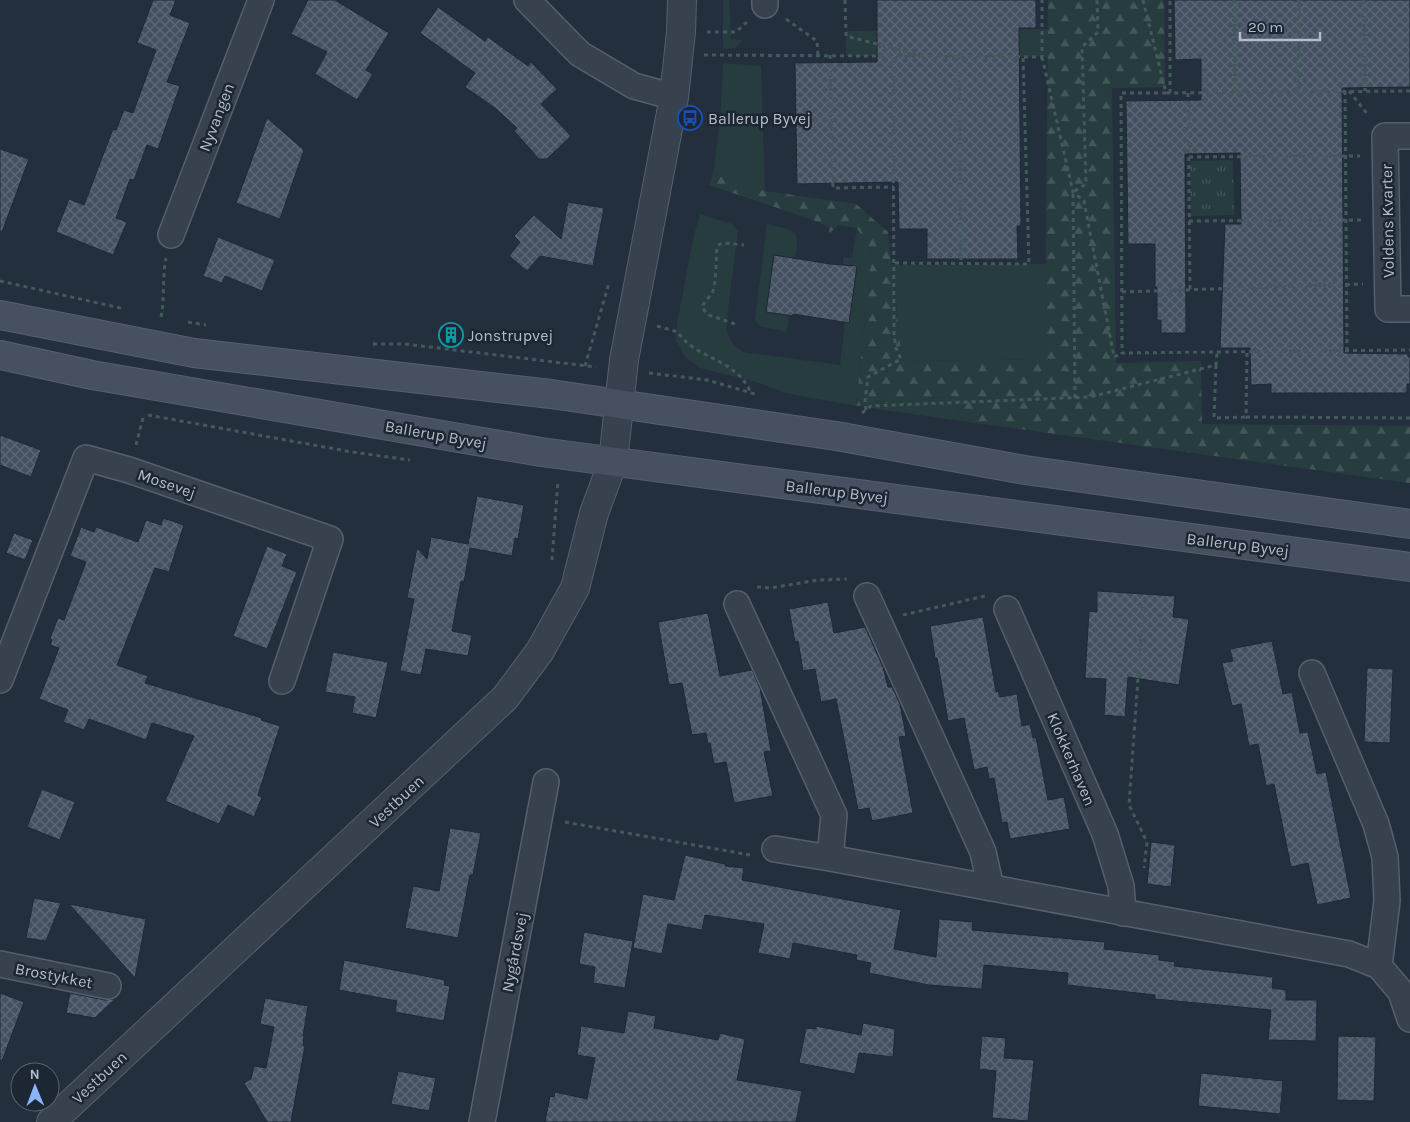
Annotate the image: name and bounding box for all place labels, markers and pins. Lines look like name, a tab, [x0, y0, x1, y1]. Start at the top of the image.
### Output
bus stop icon: Ballerup Byvej	[677, 105, 703, 131]
place label: Ballerup Byvej	[708, 109, 811, 128]
building icon: Jonstrupvej	[438, 322, 464, 348]
place label: Jonstrupvej	[468, 326, 553, 345]

